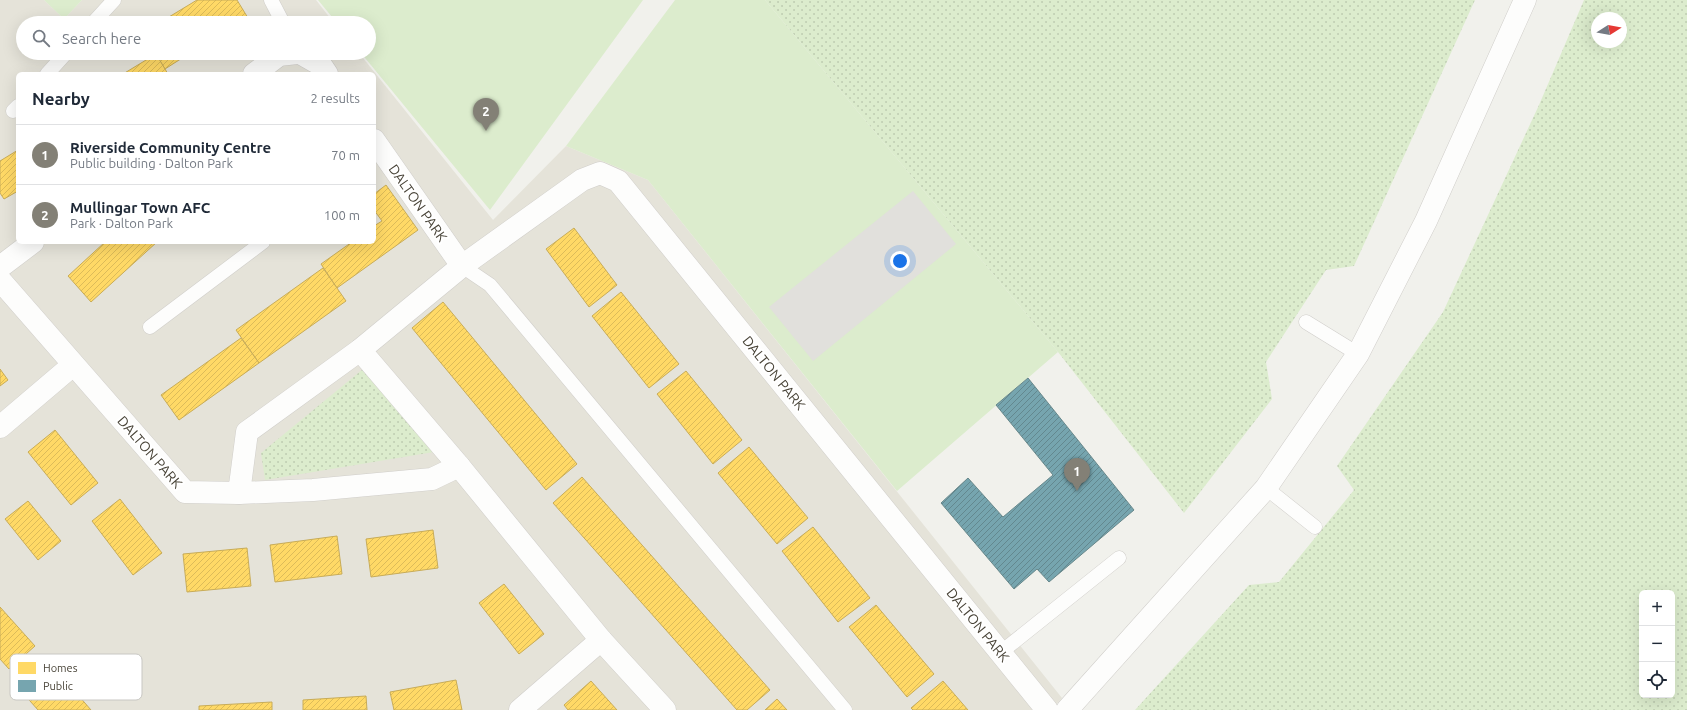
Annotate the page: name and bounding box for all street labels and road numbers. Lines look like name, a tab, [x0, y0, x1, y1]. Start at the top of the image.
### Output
street label: DALTON PARK	[386, 161, 451, 245]
street label: DALTON PARK	[739, 333, 809, 414]
street label: DALTON PARK	[114, 413, 186, 492]
street label: DALTON PARK	[943, 585, 1013, 666]

